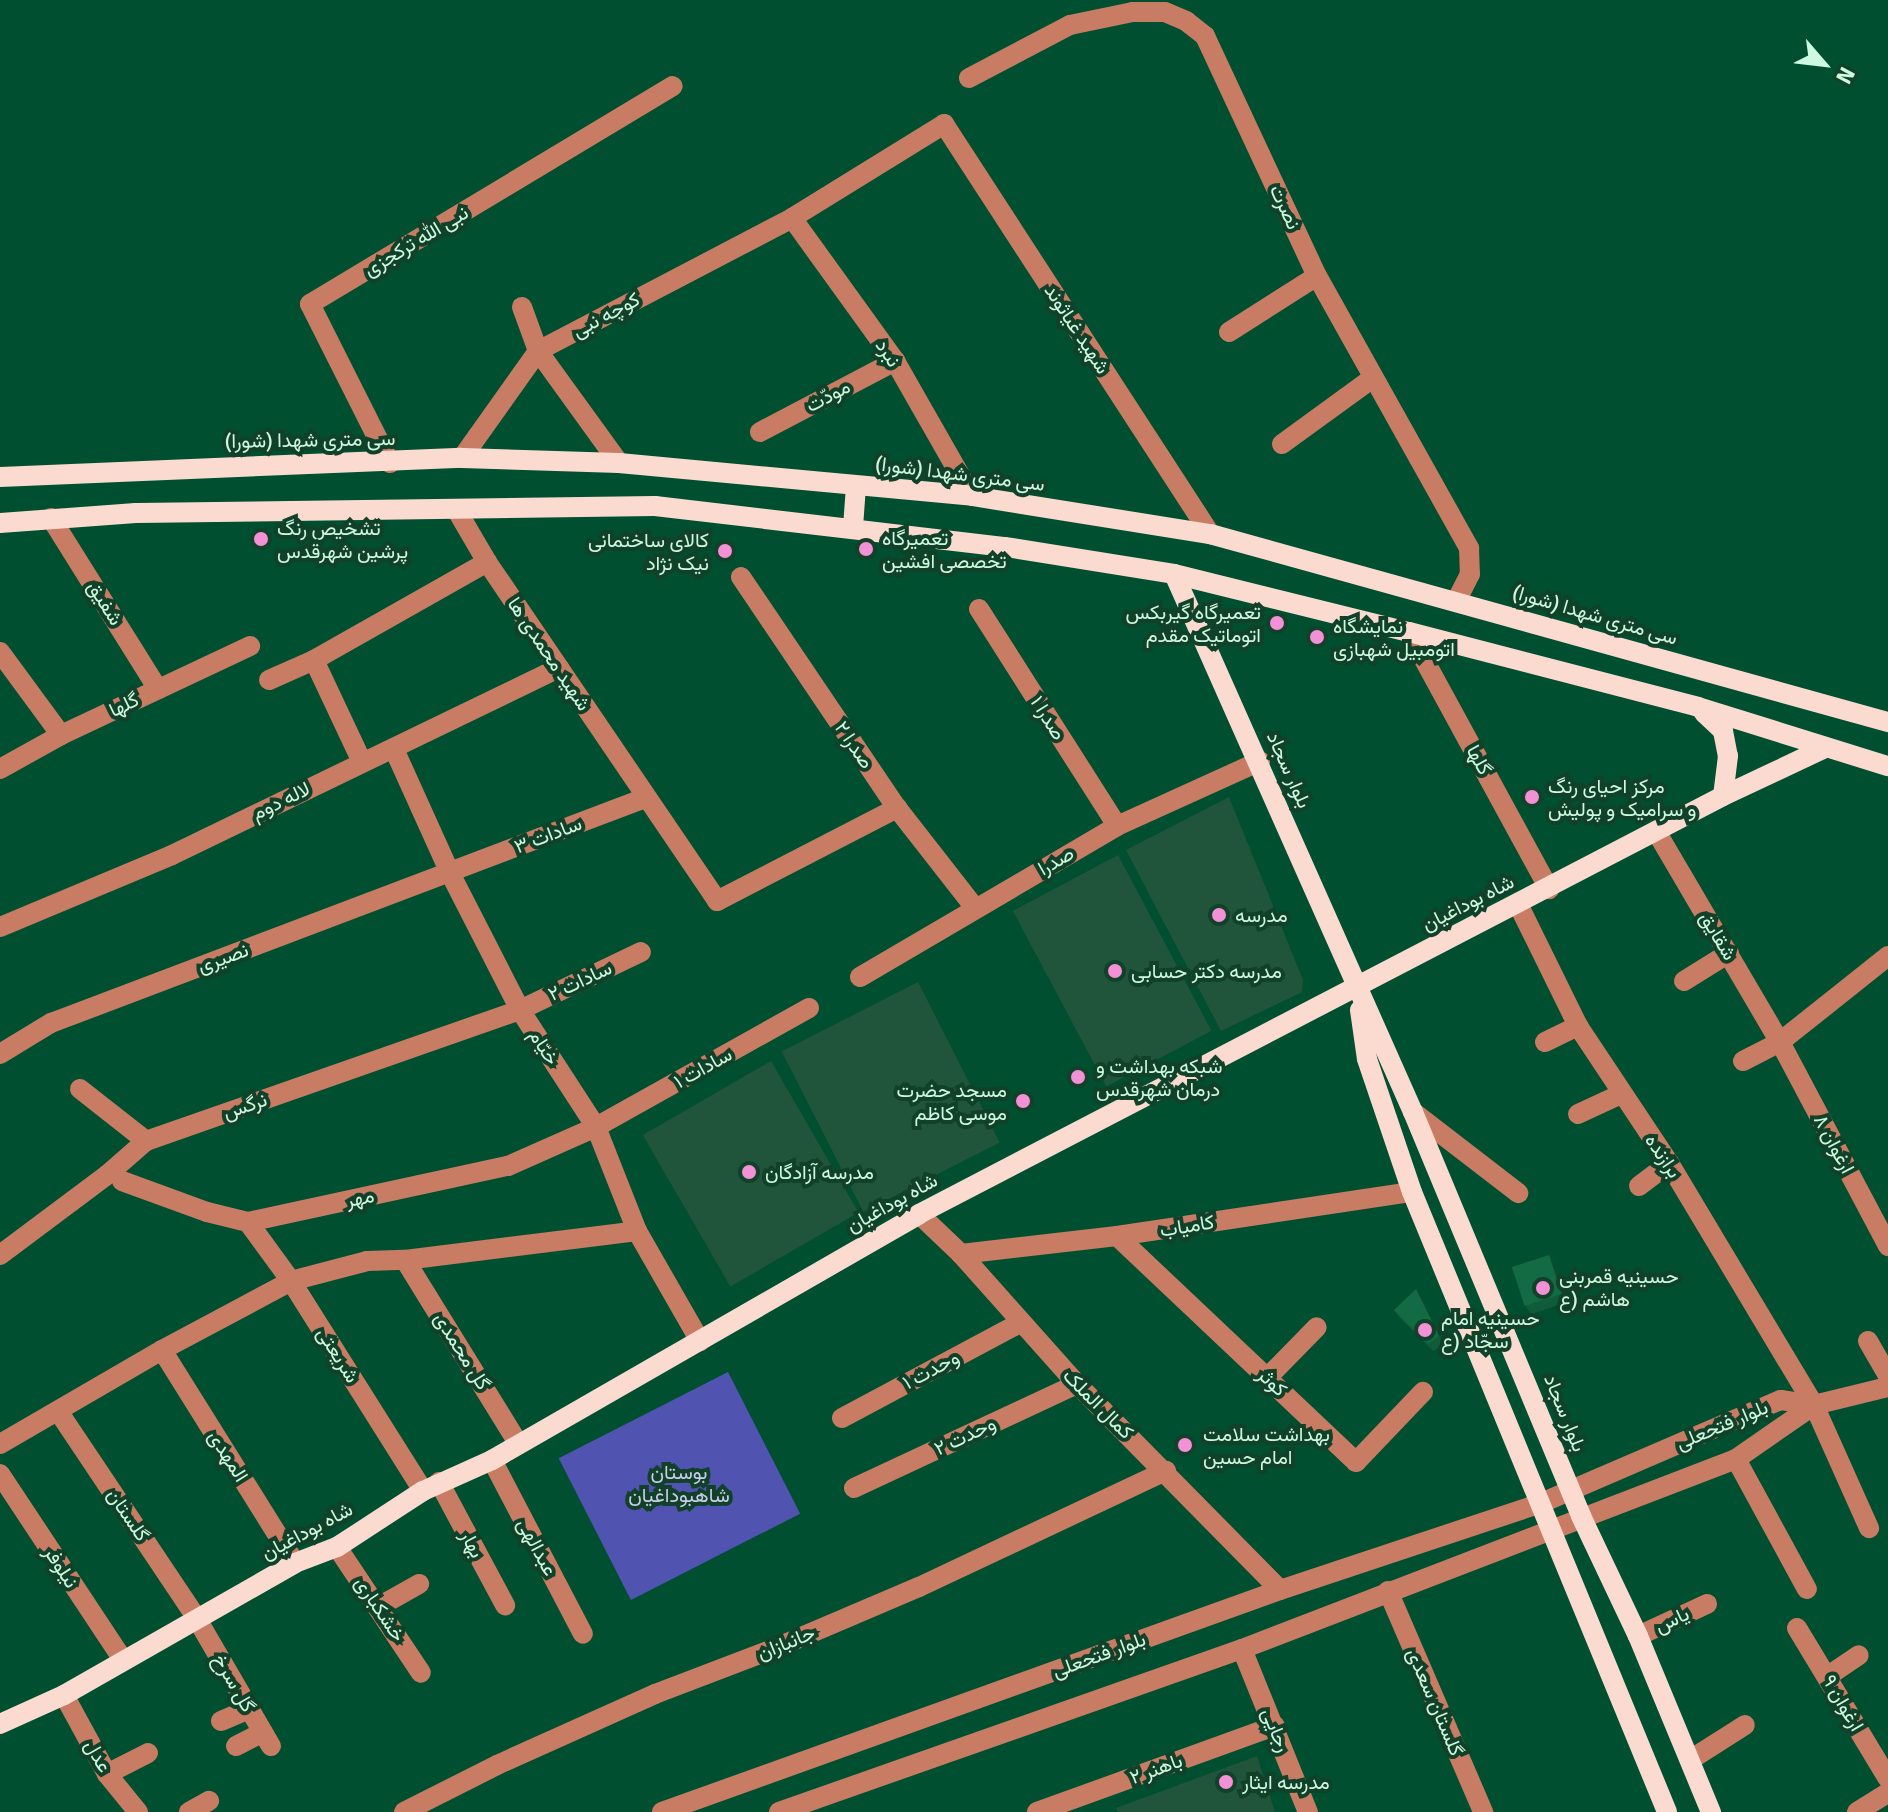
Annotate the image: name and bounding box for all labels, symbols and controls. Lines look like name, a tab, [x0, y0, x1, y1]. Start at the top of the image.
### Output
north arrow	[1784, 24, 1864, 104]
text: N	[1830, 62, 1861, 89]
street label: نصرت	[1264, 181, 1306, 233]
street label: نبی الله ترکجزی	[359, 200, 473, 282]
street label: شهید غیاثوند	[1039, 280, 1115, 378]
street label: کوچه نبی	[568, 287, 644, 343]
street label: نبرد	[870, 335, 906, 371]
street label: مودّت	[802, 374, 854, 418]
street label: سی متری شهدا (شورا)	[224, 427, 396, 453]
street label: سی متری شهدا (شورا)	[874, 452, 1046, 496]
place label: تشخیص رنگ پرشین شهرقدس	[277, 516, 408, 563]
place label: تعمیرگاه تخصصی افشین	[882, 526, 1007, 573]
place label: کالای ساختمانی نیک نژاد	[588, 528, 709, 575]
marker: تشخیص رنگ پرشین شهرقدس	[252, 530, 270, 548]
marker: تعمیرگاه تخصصی افشین	[857, 540, 875, 558]
marker: کالای ساختمانی نیک نژاد	[716, 542, 734, 560]
street label: شفیق	[82, 576, 128, 630]
street label: سی متری شهدا (شورا)	[1510, 580, 1680, 650]
street label: شهید محمدی ها	[502, 593, 596, 715]
place label: تعمیرگاه گیربکس اتوماتیک مقدم	[1125, 600, 1261, 647]
marker: تعمیرگاه گیربکس اتوماتیک مقدم	[1268, 614, 1286, 632]
place label: نمایشگاه اتومبیل شهبازی	[1333, 614, 1455, 661]
marker: نمایشگاه اتومبیل شهبازی	[1308, 628, 1326, 646]
street label: گلها	[105, 688, 143, 722]
street label: صدرا ۱	[1025, 691, 1071, 745]
street label: صدرا ۲	[829, 717, 879, 773]
street label: بلوار سجاد	[1262, 728, 1316, 812]
street label: گلها	[1461, 741, 1497, 779]
place label: مرکز احیای رنگ و سرامیک و پولیش	[1548, 774, 1696, 821]
street label: لاله دوم	[248, 777, 314, 825]
marker: مرکز احیای رنگ و سرامیک و پولیش	[1523, 788, 1541, 806]
street label: سادات ۳	[511, 811, 585, 859]
street label: صدرا	[1034, 841, 1078, 881]
street label: شاه بوداغیان	[1418, 870, 1518, 936]
place label: مدرسه	[1235, 903, 1288, 927]
marker: مدرسه	[1210, 906, 1228, 924]
street label: شقایق	[1694, 907, 1742, 965]
street label: نصیری	[194, 938, 252, 978]
street label: سادات ۲	[544, 956, 616, 1006]
place label: مدرسه دکتر حسابی	[1131, 959, 1282, 983]
marker: مدرسه دکتر حسابی	[1106, 962, 1124, 980]
street label: خیّام	[524, 1025, 564, 1069]
street label: سادات ۱	[670, 1042, 736, 1094]
place label: شبکه بهداشت و درمان شهرقدس	[1096, 1054, 1222, 1101]
marker: شبکه بهداشت و درمان شهرقدس	[1067, 1066, 1089, 1088]
place label: مسجد حضرت موسی کاظم	[897, 1078, 1007, 1125]
street label: نرگس	[220, 1087, 270, 1125]
marker: مسجد حضرت موسی کاظم	[1014, 1092, 1032, 1110]
street label: ارغوان ۸	[1808, 1110, 1860, 1178]
street label: برازنده	[1640, 1129, 1686, 1183]
place label: مدرسه آزادگان	[765, 1160, 874, 1184]
marker: مدرسه آزادگان	[740, 1163, 758, 1181]
street label: شاه بوداغیان	[842, 1168, 942, 1238]
street label: مهر	[344, 1183, 376, 1213]
street label: کامیاب	[1158, 1210, 1216, 1242]
place label: حسینیه قمربنی هاشم (ع	[1559, 1264, 1679, 1311]
marker: حسینیه قمربنی هاشم (ع	[1534, 1279, 1552, 1297]
place label: حسینیه امام سجّاد (ع	[1441, 1306, 1540, 1353]
street label: گل محمدی	[429, 1308, 495, 1394]
marker: حسینیه امام سجّاد (ع	[1416, 1321, 1434, 1339]
street label: شریعتی	[312, 1323, 364, 1387]
street label: وحدت ۱	[899, 1345, 963, 1395]
street label: کوثر	[1252, 1362, 1292, 1402]
street label: کمال الملک	[1058, 1364, 1138, 1444]
street label: بلوار سجاد	[1539, 1371, 1591, 1455]
street label: بلوار فتحعلی	[1672, 1395, 1772, 1455]
street label: وحدت ۲	[930, 1411, 1000, 1461]
place label: بهداشت سلامت امام حسین	[1203, 1422, 1330, 1469]
street label: المهدی	[203, 1426, 253, 1486]
marker: بهداشت سلامت امام حسین	[1174, 1434, 1196, 1456]
park label: بوستان شاهبوداغیان	[628, 1461, 730, 1508]
street label: گلستان	[102, 1484, 154, 1546]
street label: شاه بوداغیان	[257, 1497, 357, 1565]
street label: عبدالهی	[512, 1514, 562, 1580]
street label: بهار	[455, 1526, 489, 1562]
street label: نیلوفر	[39, 1542, 83, 1592]
street label: خشکباری	[349, 1572, 411, 1646]
street label: یاس	[1651, 1602, 1693, 1638]
street label: جانبازان	[754, 1621, 818, 1665]
street label: بلوار فتحعلی	[1049, 1627, 1149, 1683]
street label: گلستان سعدی	[1402, 1644, 1468, 1760]
street label: گل سرخ	[208, 1649, 260, 1717]
street label: ارغوان ۹	[1817, 1670, 1869, 1736]
street label: رجایی	[1256, 1704, 1296, 1756]
street label: عدل	[79, 1735, 117, 1777]
street label: باهنر ۲	[1126, 1748, 1186, 1790]
place label: مدرسه ایثار	[1242, 1770, 1330, 1794]
marker: مدرسه ایثار	[1217, 1773, 1235, 1791]

